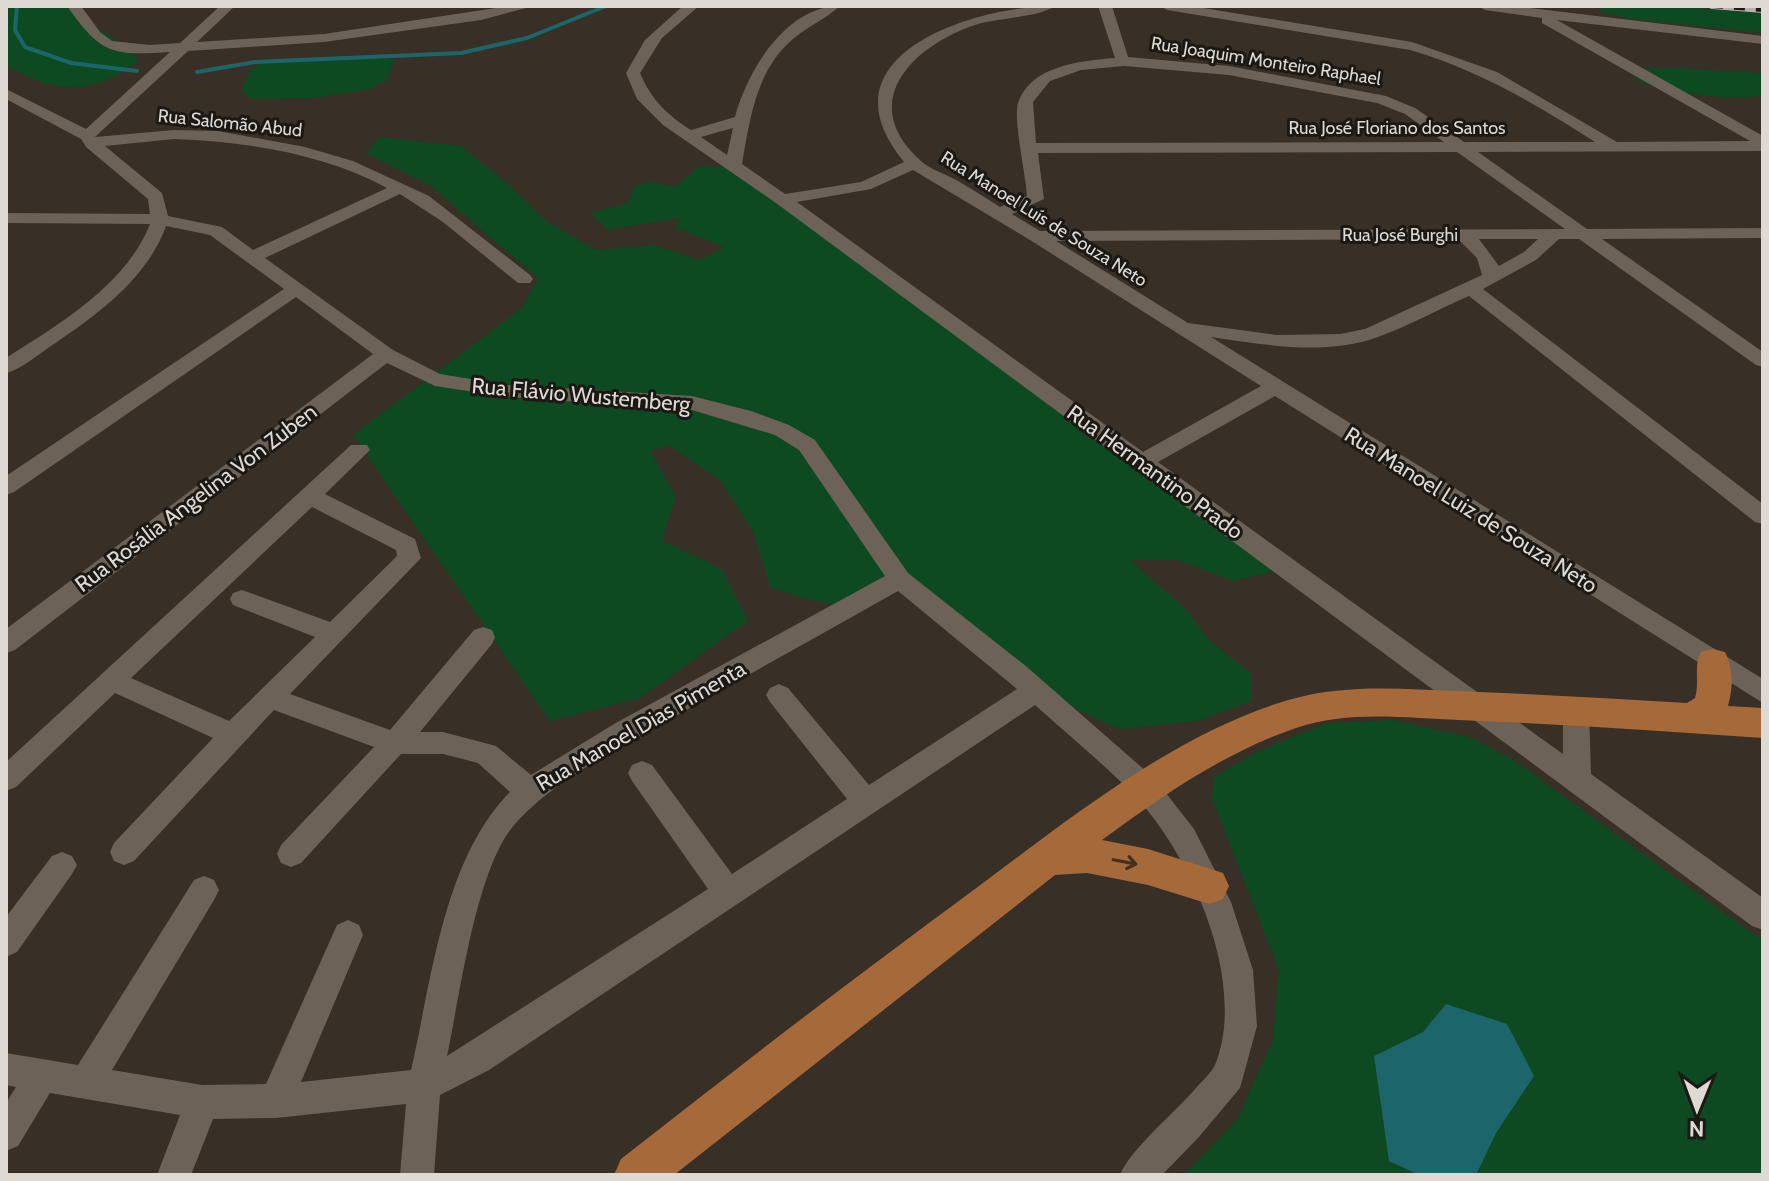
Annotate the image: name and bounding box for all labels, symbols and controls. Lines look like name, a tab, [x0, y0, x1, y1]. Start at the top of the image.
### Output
street label: Rua Joaquim Monteiro Raphael	[1149, 32, 1383, 90]
street label: Rua Salomão Abud	[157, 104, 303, 142]
street label: Rua José Floriano dos Santos	[1288, 117, 1506, 139]
street label: Rua Manoel Luís de Souza Neto	[937, 146, 1151, 292]
street label: Rua José Burghi	[1342, 224, 1458, 246]
street label: Rua Flávio Wustemberg	[471, 372, 692, 418]
street label: Rua Rosália Angelina Von Zuben	[70, 398, 322, 598]
street label: Rua Hermantino Prado	[1062, 399, 1248, 545]
street label: Rua Manoel Luiz de Souza Neto	[1340, 421, 1602, 599]
street label: Rua Manoel Dias Pimenta	[532, 655, 751, 797]
one-way arrow	[1112, 856, 1137, 871]
north arrow	[1657, 1069, 1737, 1149]
text: N	[1689, 1115, 1705, 1142]

